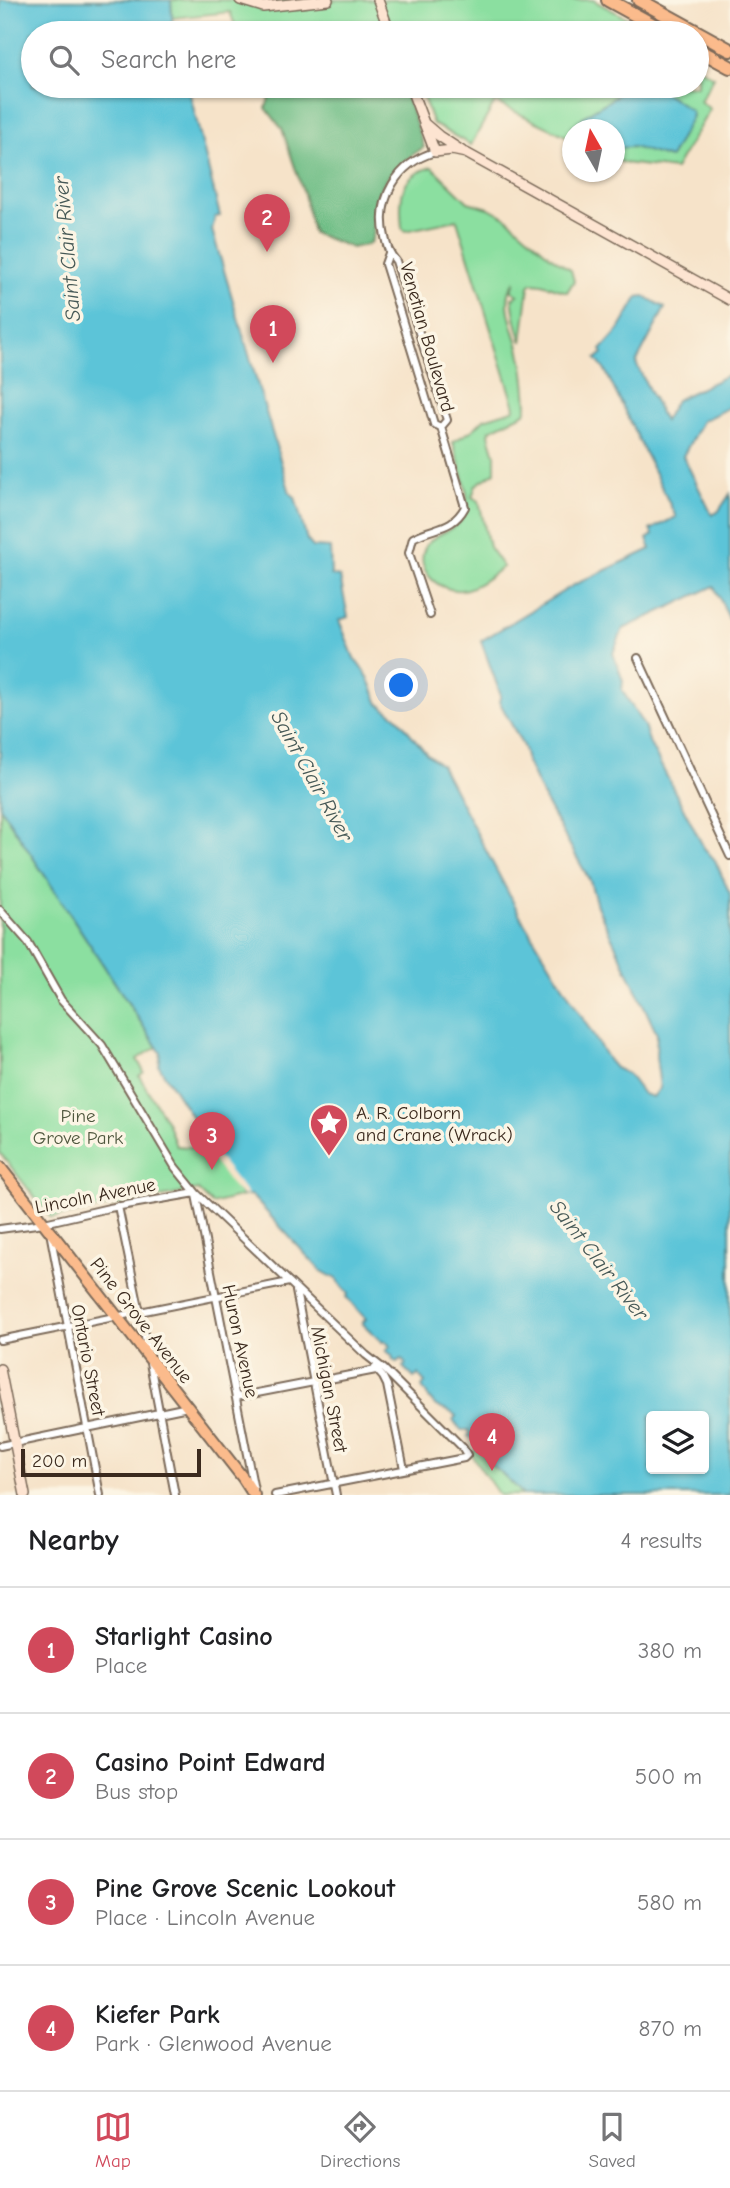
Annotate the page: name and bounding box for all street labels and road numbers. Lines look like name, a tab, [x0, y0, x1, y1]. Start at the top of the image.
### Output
street label: Venetian Boulevard	[395, 260, 459, 415]
street label: Lincoln Avenue	[33, 1174, 157, 1218]
street label: Pine Grove Avenue	[85, 1253, 197, 1388]
street label: Huron Avenue	[217, 1282, 263, 1400]
street label: Ontario Street	[66, 1303, 110, 1418]
street label: Michigan Street	[306, 1324, 352, 1455]

